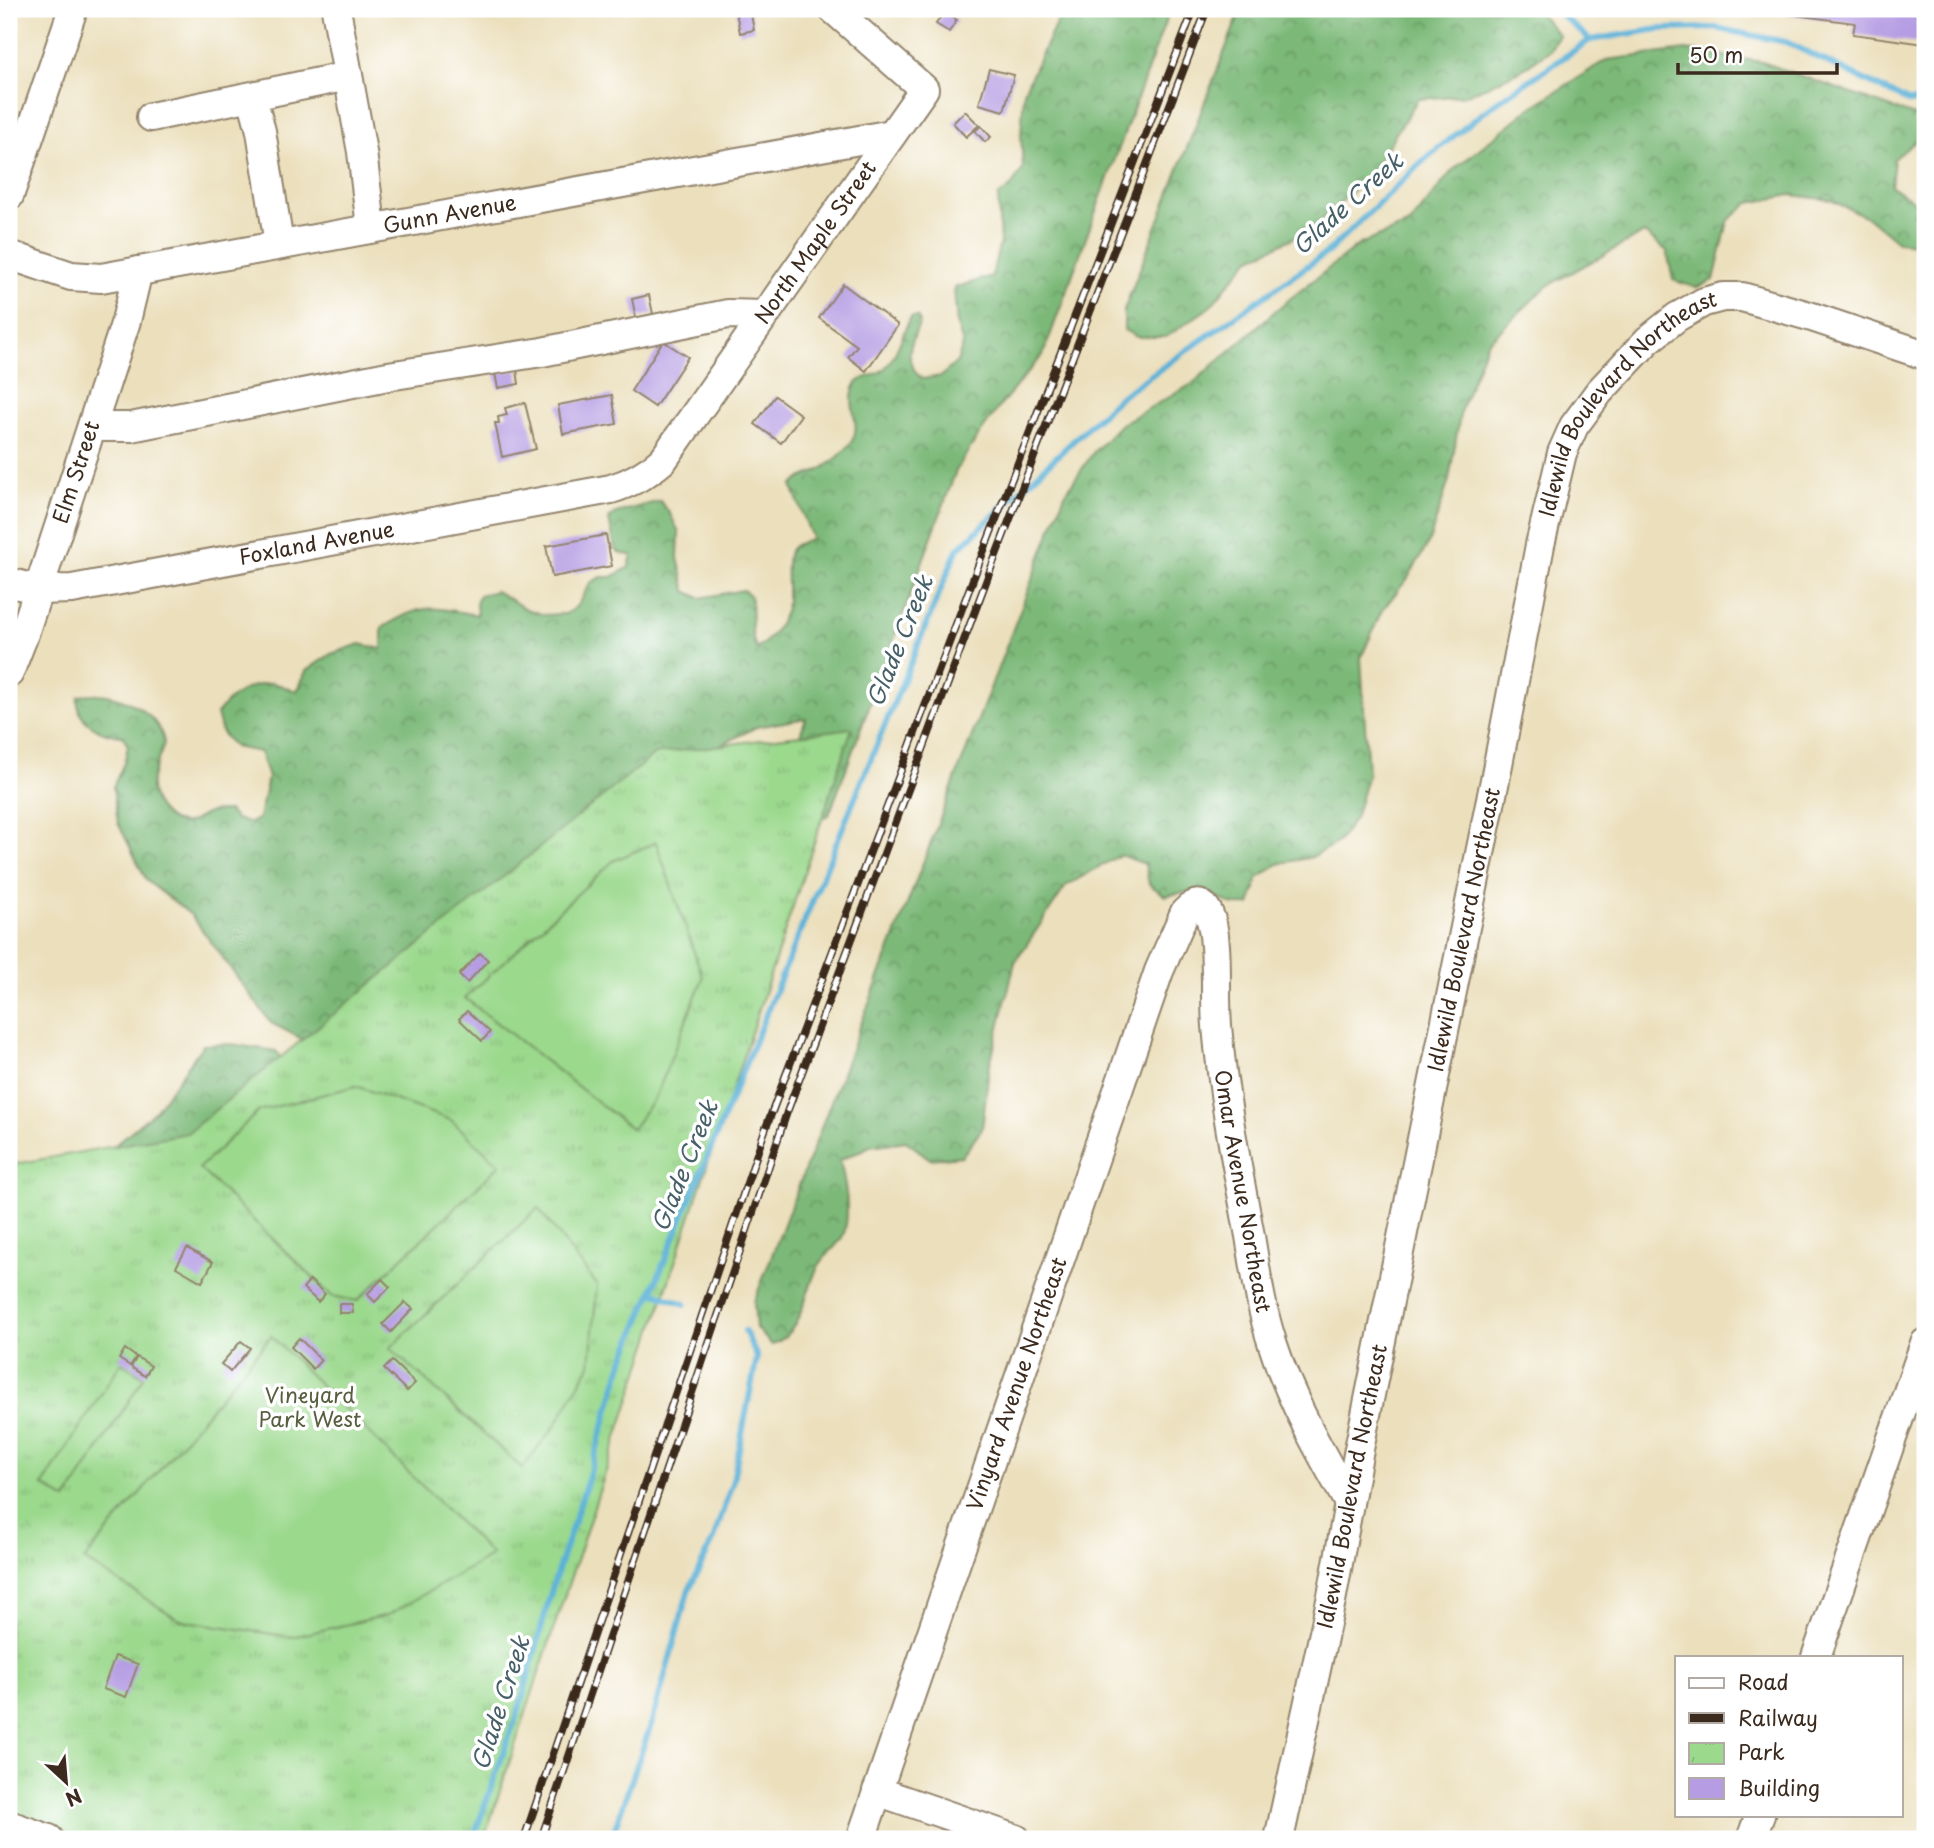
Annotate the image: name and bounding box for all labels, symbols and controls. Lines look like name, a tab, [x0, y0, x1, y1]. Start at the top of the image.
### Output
scale bar	[1678, 32, 1838, 76]
text: 50 m	[1689, 38, 1743, 70]
water label: Glade Creek	[1284, 143, 1411, 262]
street label: North Maple Street	[746, 153, 883, 330]
street label: Gunn Avenue	[380, 185, 518, 240]
street label: Idlewild Boulevard Northeast	[1529, 281, 1720, 520]
street label: Elm Street	[43, 416, 107, 527]
street label: Foxland Avenue	[236, 512, 397, 572]
water label: Glade Creek	[856, 569, 941, 711]
street label: Idlewild Boulevard Northeast	[1418, 784, 1507, 1074]
street label: Omar Avenue Northeast	[1208, 1068, 1281, 1315]
water label: Glade Creek	[641, 1094, 726, 1236]
street label: Vinyard Avenue Northeast	[957, 1252, 1074, 1514]
street label: Idlewild Boulevard Northeast	[1307, 1341, 1394, 1632]
park label: Vineyard Park West	[259, 1378, 361, 1434]
water label: Glade Creek	[462, 1630, 538, 1774]
legend	[1675, 1656, 1902, 1816]
text: Road	[1738, 1665, 1789, 1697]
text: Railway	[1738, 1701, 1818, 1733]
text: Park	[1738, 1735, 1785, 1767]
north arrow	[32, 1746, 102, 1816]
text: Building	[1738, 1771, 1820, 1803]
text: N	[61, 1782, 87, 1814]

